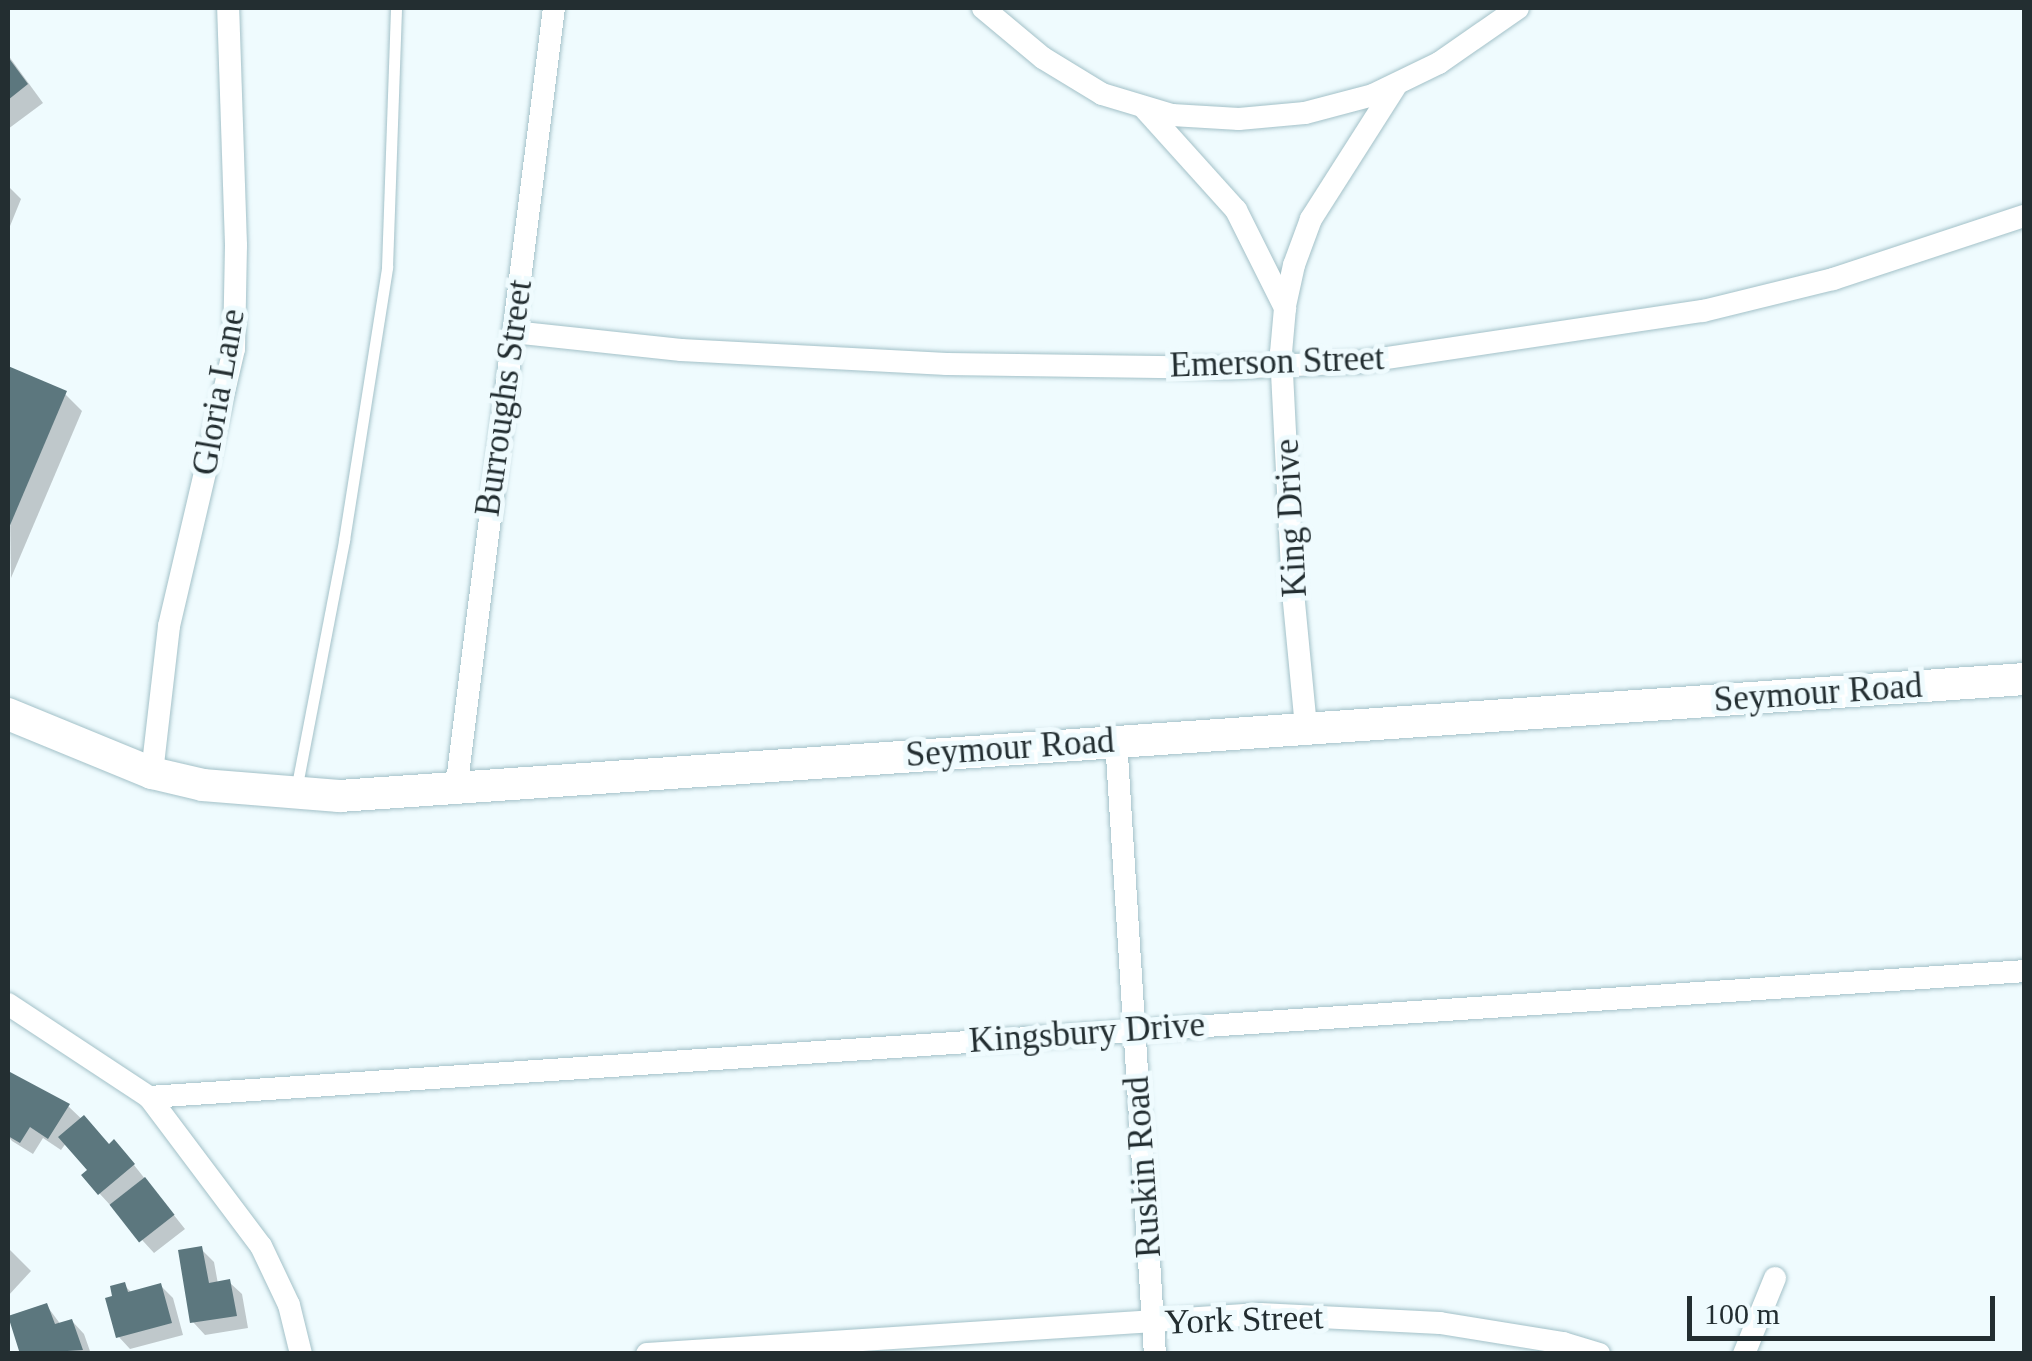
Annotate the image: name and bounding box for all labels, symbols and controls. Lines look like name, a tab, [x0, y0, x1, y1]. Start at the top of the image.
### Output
street label: Burroughs Street	[467, 277, 541, 519]
street label: Gloria Lane	[184, 306, 254, 478]
street label: Emerson Street	[1169, 337, 1385, 387]
street label: King Drive	[1266, 438, 1316, 598]
street label: Seymour Road	[1712, 665, 1924, 721]
street label: Seymour Road	[904, 720, 1116, 776]
street label: Kingsbury Drive	[968, 1004, 1206, 1062]
street label: Ruskin Road	[1116, 1075, 1170, 1259]
scale bar	[1692, 1276, 2000, 1338]
street label: York Street	[1164, 1296, 1324, 1344]
text: 100 m	[1704, 1297, 1780, 1330]

